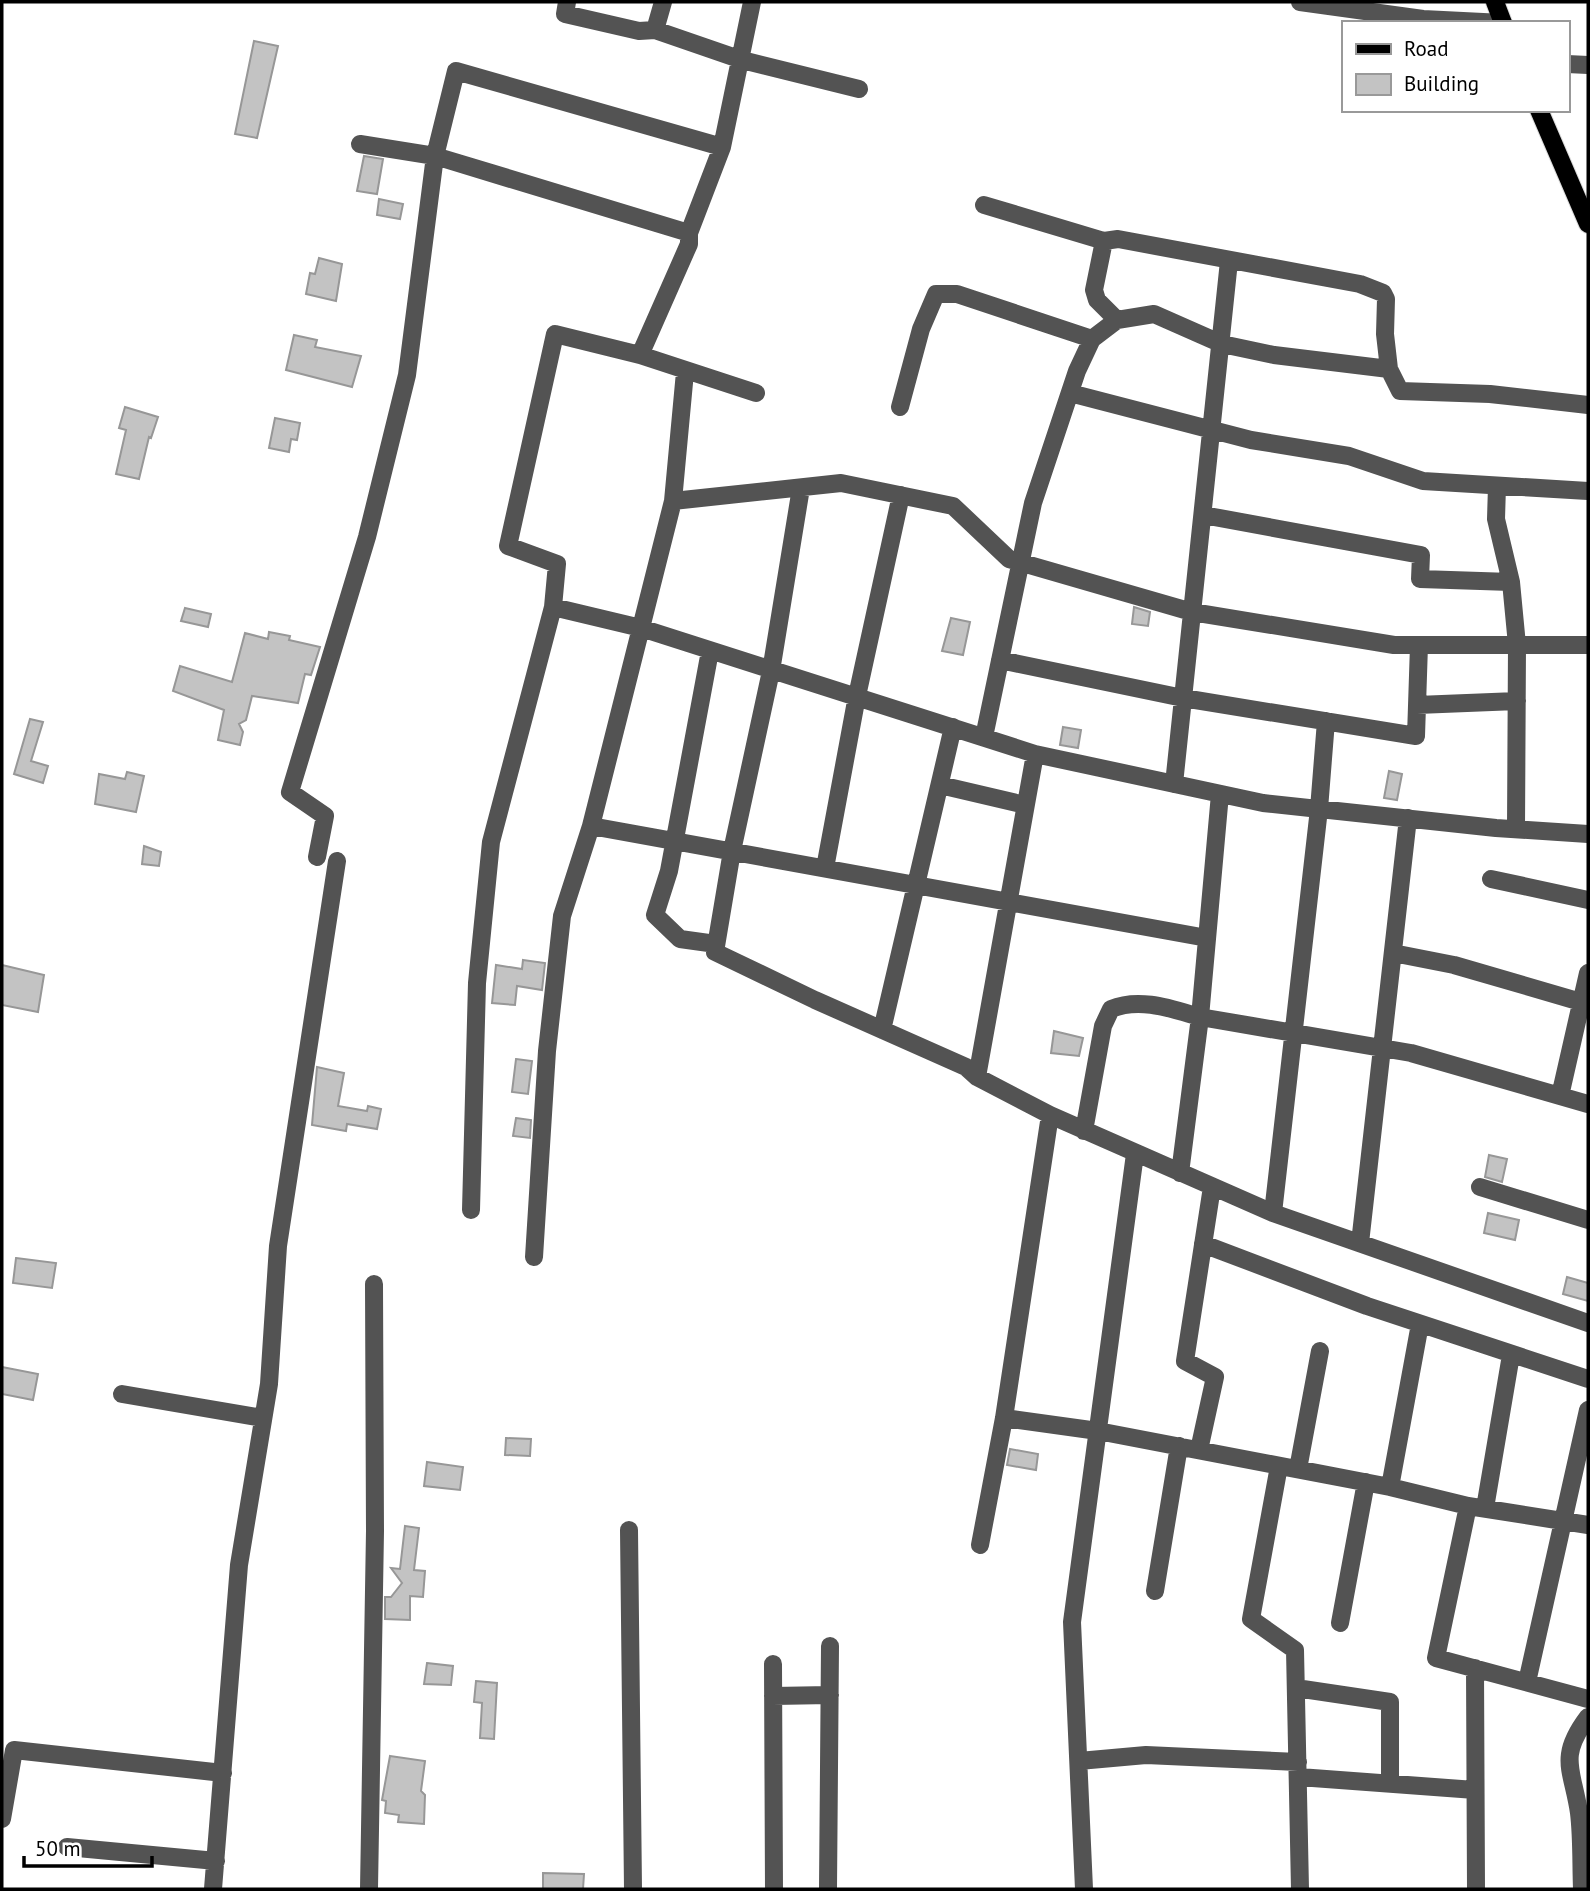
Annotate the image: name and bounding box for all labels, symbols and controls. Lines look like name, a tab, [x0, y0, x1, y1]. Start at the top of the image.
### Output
legend	[1342, 21, 1569, 112]
text: Road	[1404, 35, 1448, 62]
text: Building	[1404, 70, 1479, 97]
scale bar	[24, 1825, 152, 1869]
text: 50 m	[35, 1835, 81, 1862]

